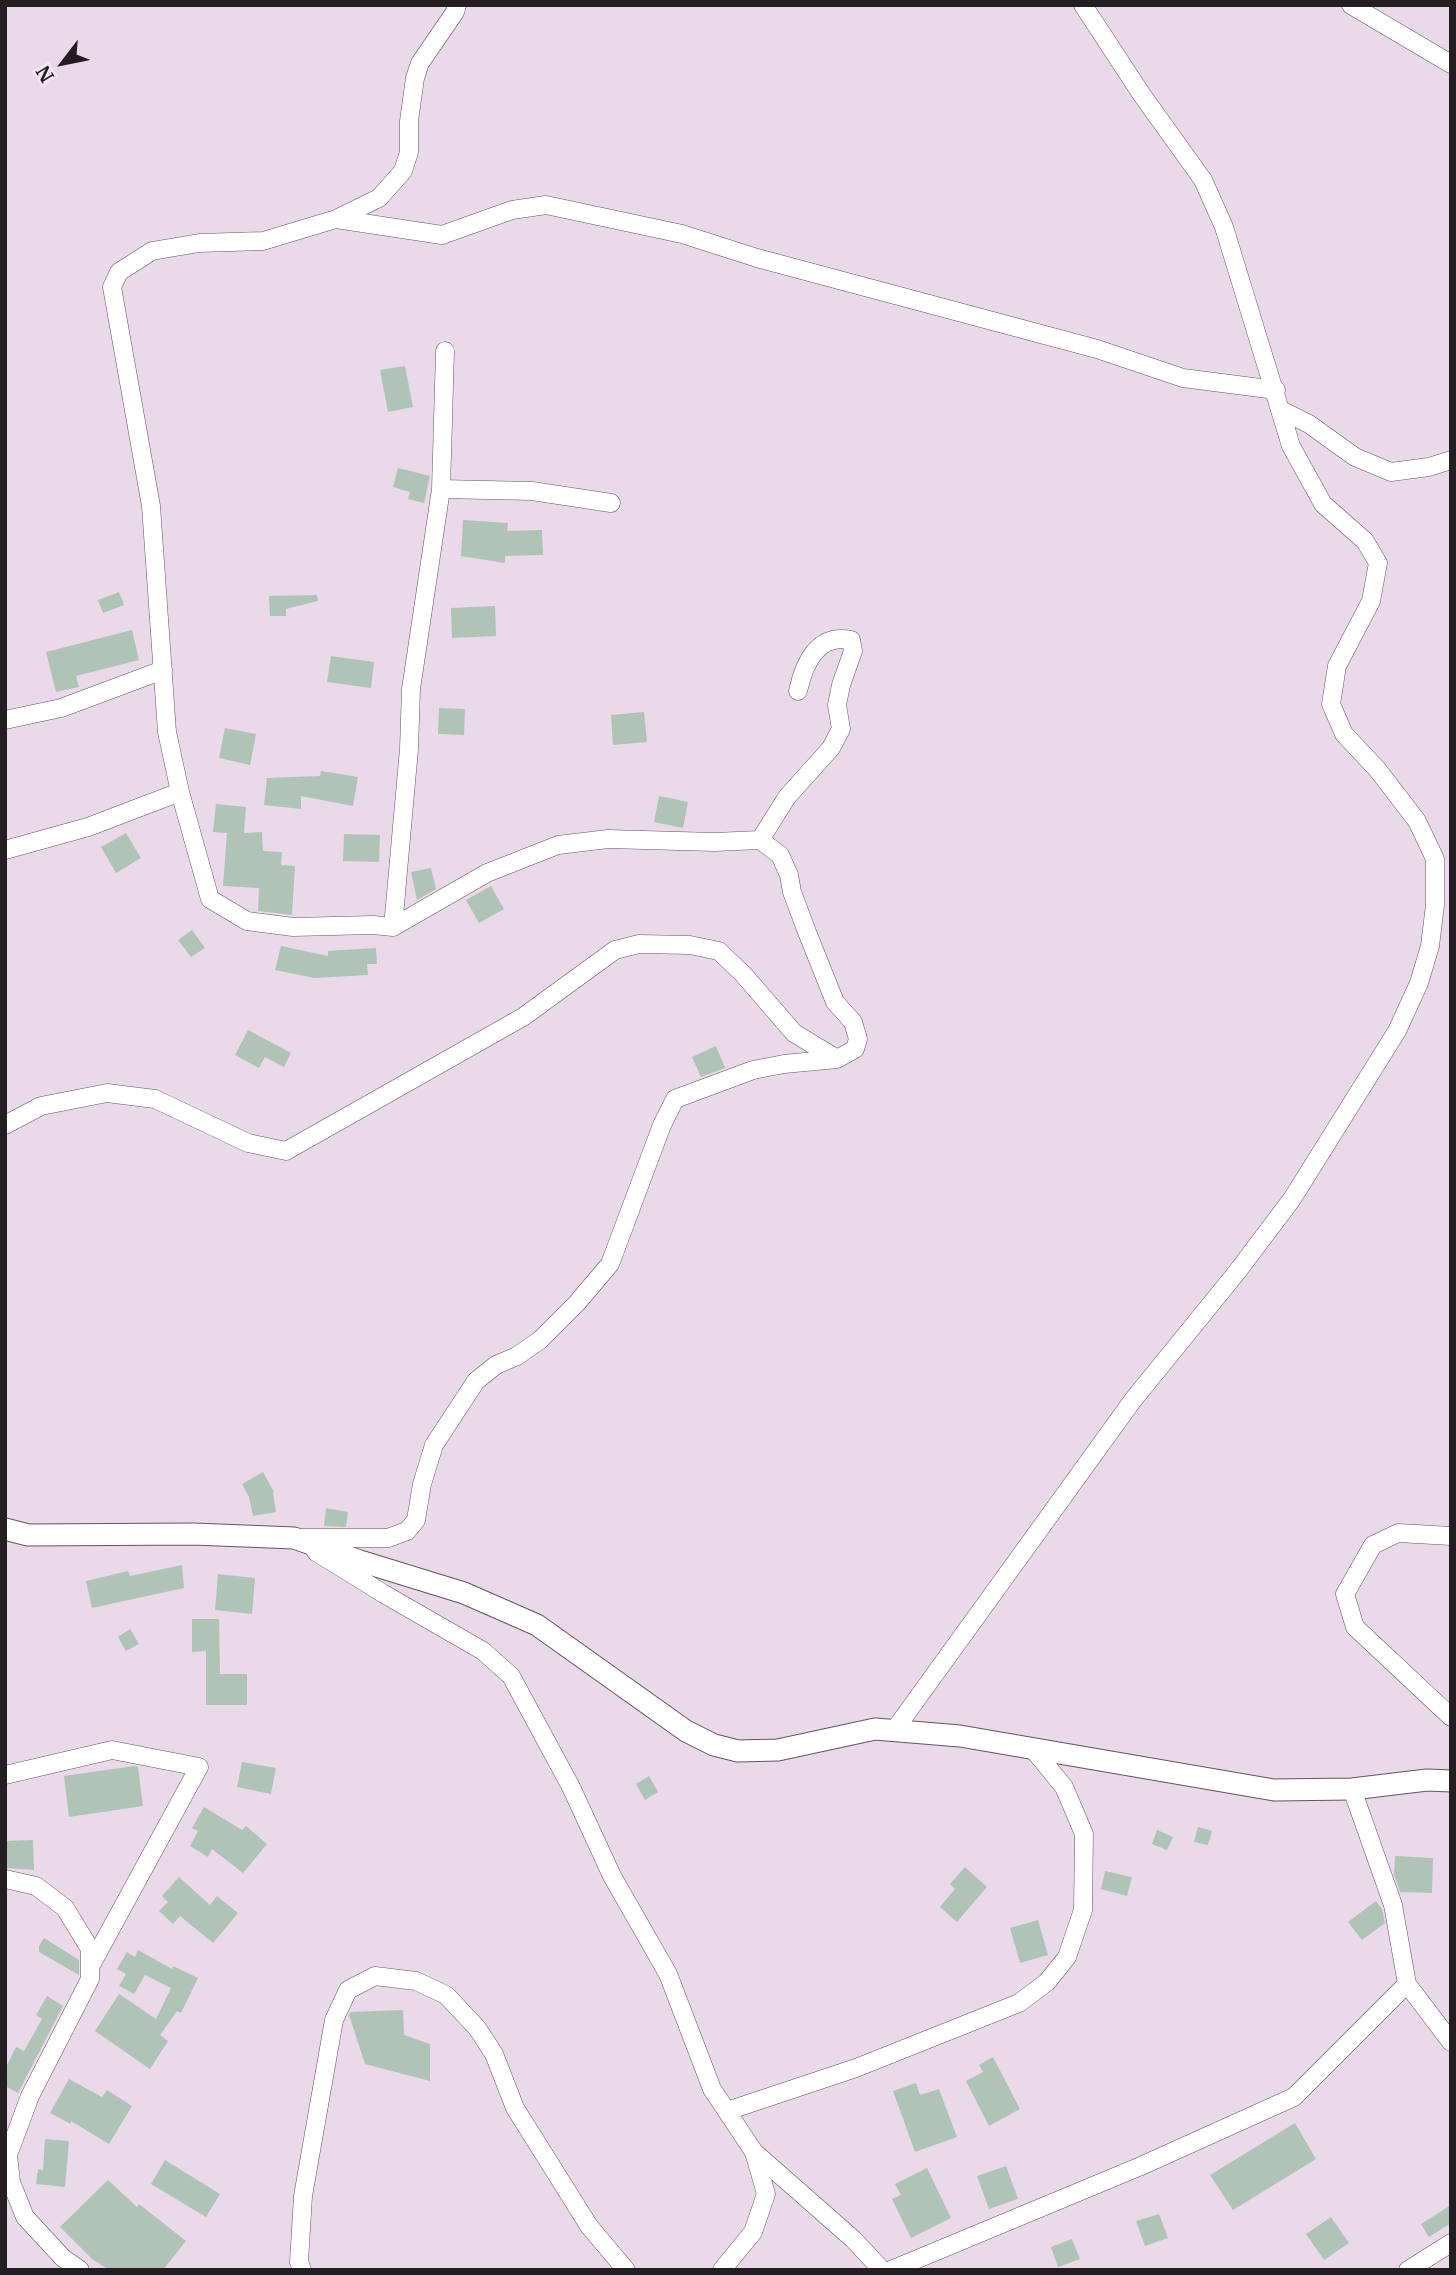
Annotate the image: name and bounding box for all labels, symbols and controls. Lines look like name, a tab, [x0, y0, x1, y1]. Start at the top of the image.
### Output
north arrow	[28, 28, 98, 98]
text: N	[31, 61, 59, 87]

